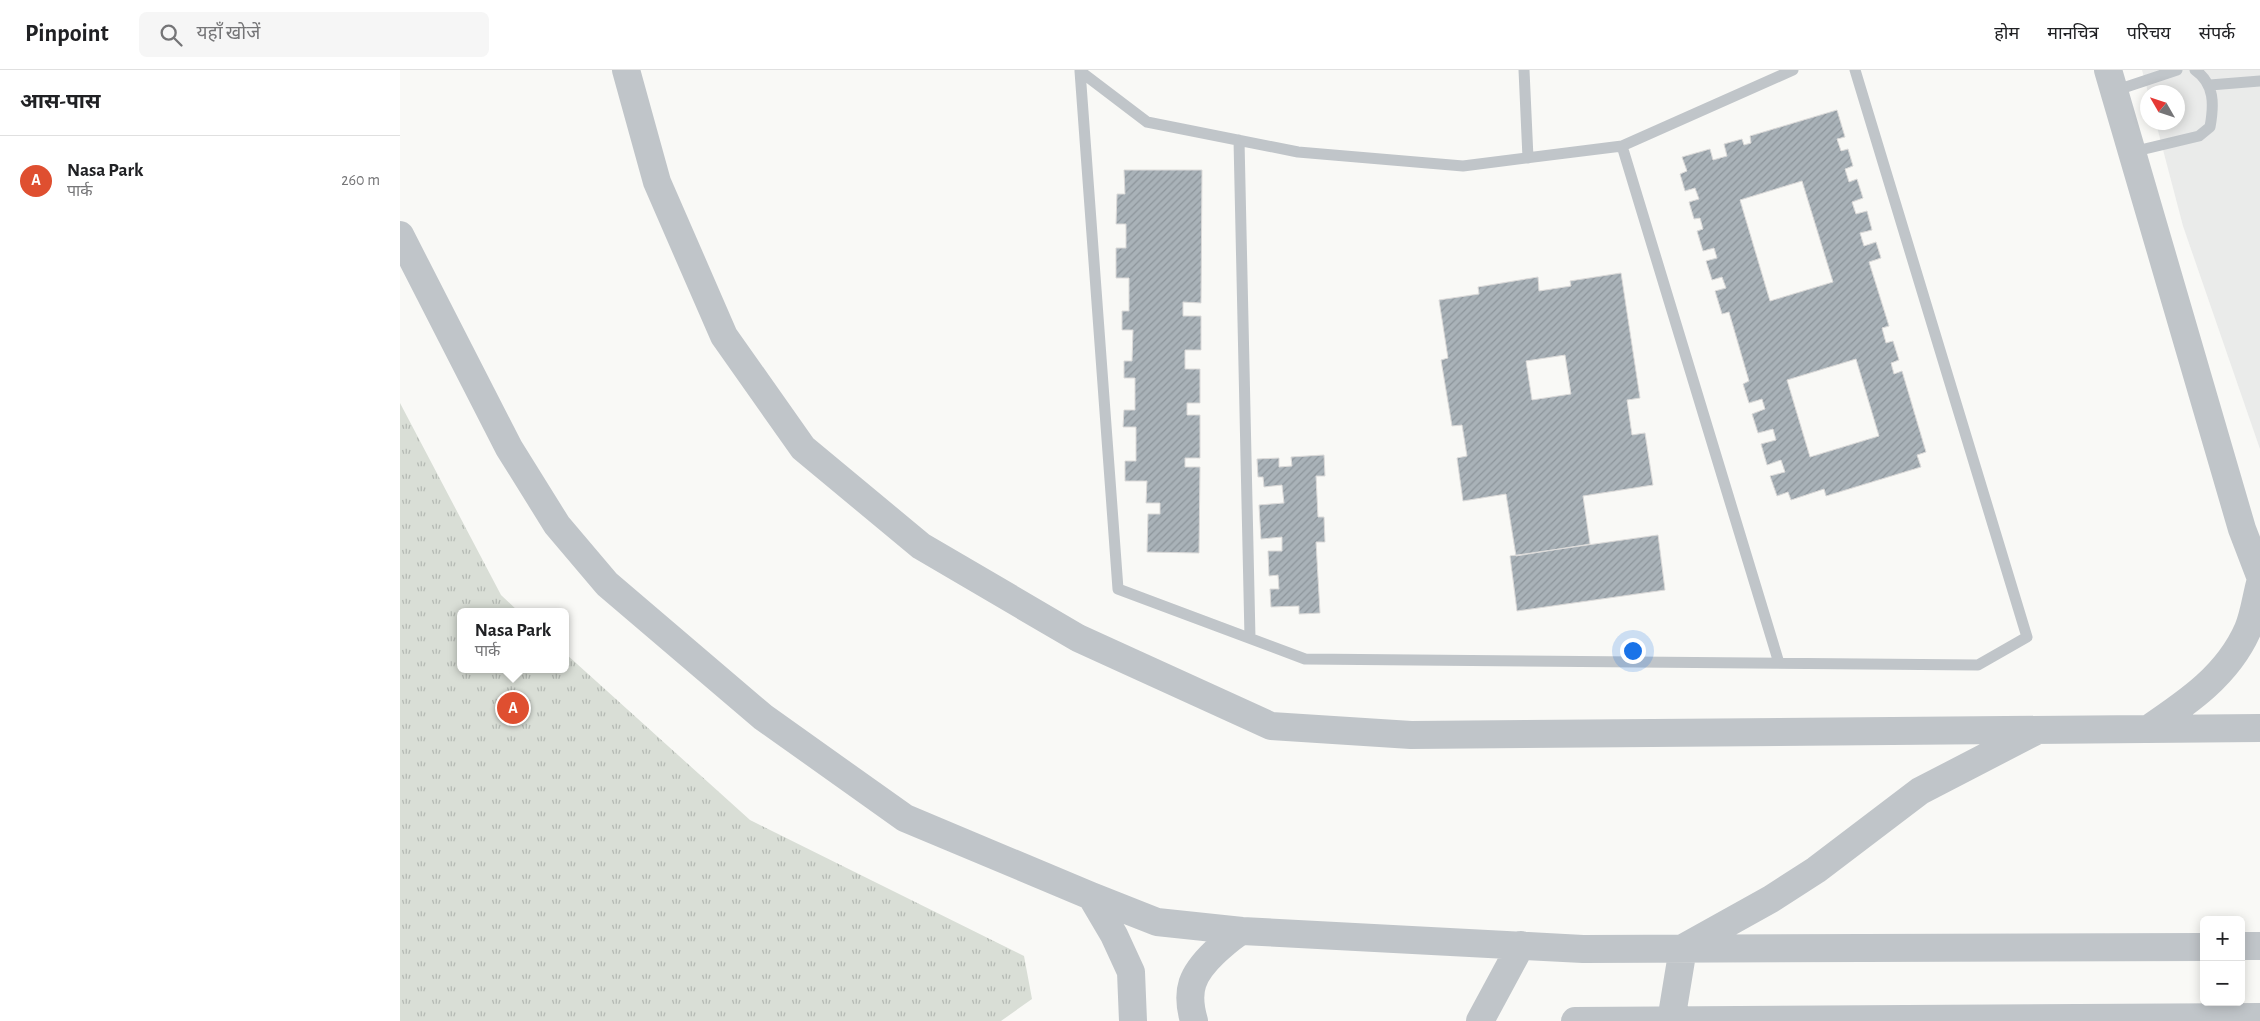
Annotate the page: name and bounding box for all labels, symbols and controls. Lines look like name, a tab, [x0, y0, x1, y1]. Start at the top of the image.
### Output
search box	[139, 12, 489, 57]
icon: search	[157, 21, 185, 49]
text: Pinpoint	[25, 22, 109, 46]
text: यहाँ खोजें	[197, 24, 260, 43]
text: होम	[1994, 25, 2019, 43]
text: मानचित्र	[2047, 25, 2099, 43]
text: परिचय	[2127, 25, 2171, 43]
text: संपर्क	[2199, 25, 2235, 43]
north arrow	[2140, 85, 2185, 130]
text: आस-पास	[20, 91, 101, 112]
text: Nasa Park	[67, 161, 143, 180]
text: A	[31, 172, 41, 188]
text: 260 m	[341, 172, 380, 188]
text: पार्क	[67, 183, 93, 199]
popup	[457, 608, 569, 673]
text: Nasa Park	[475, 621, 551, 640]
your location	[1620, 638, 1646, 664]
text: पार्क	[475, 643, 500, 659]
pin: A	[497, 689, 529, 727]
map controls	[2200, 916, 2245, 1006]
button: +	[2200, 916, 2245, 961]
button: −	[2200, 961, 2245, 1006]

